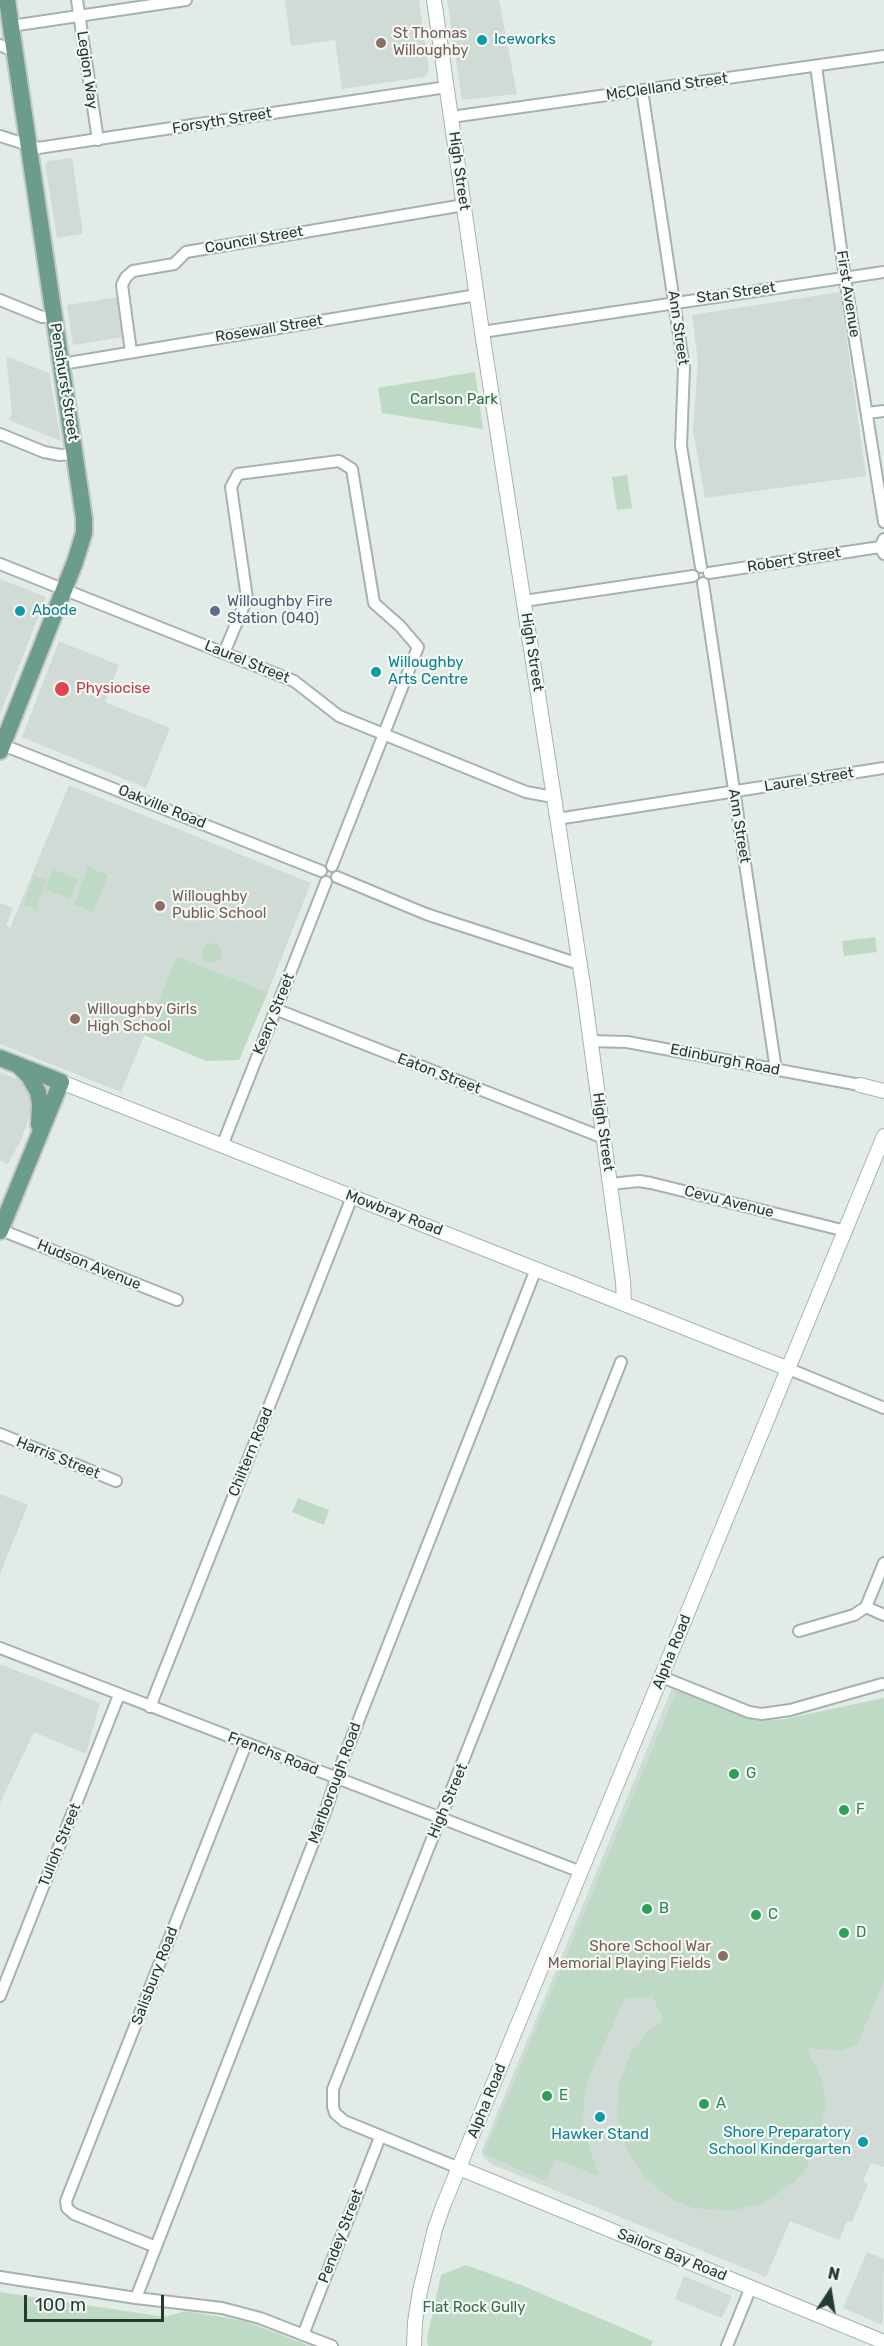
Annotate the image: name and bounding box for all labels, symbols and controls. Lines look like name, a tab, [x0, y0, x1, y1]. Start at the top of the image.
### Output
place label: St Thomas Willoughby	[393, 25, 469, 60]
street label: Legion Way	[73, 30, 101, 110]
place label: Iceworks	[494, 31, 556, 49]
marker: Iceworks	[475, 33, 489, 47]
marker: St Thomas Willoughby	[374, 36, 388, 50]
street label: McClelland Street	[605, 70, 729, 104]
street label: Forsyth Street	[171, 104, 273, 138]
street label: High Street	[445, 130, 473, 212]
street label: Council Street	[204, 223, 304, 257]
street label: First Avenue	[832, 249, 864, 339]
street label: Stan Street	[695, 279, 777, 307]
street label: Ann Street	[664, 289, 692, 367]
street label: Rosewall Street	[214, 312, 324, 346]
street label: Penshurst Street	[46, 322, 82, 442]
park label: Carlson Park	[410, 391, 498, 409]
street label: Robert Street	[746, 544, 842, 576]
place label: Willoughby Fire Station (040)	[227, 593, 333, 628]
place label: Abode	[32, 602, 77, 620]
marker: Abode	[13, 604, 27, 618]
marker: Willoughby Fire Station (040)	[208, 604, 222, 618]
street label: High Street	[517, 611, 547, 693]
street label: Laurel Street	[202, 637, 292, 687]
place label: Willoughby Arts Centre	[388, 654, 468, 689]
marker: Willoughby Arts Centre	[369, 665, 383, 679]
marker: Physiocise	[53, 680, 71, 698]
place label: Physiocise	[76, 680, 150, 698]
street label: Laurel Street	[763, 764, 855, 796]
street label: Oakville Road	[116, 781, 208, 833]
street label: Ann Street	[724, 787, 754, 865]
place label: Willoughby Public School	[172, 888, 266, 923]
marker: Willoughby Public School	[153, 899, 167, 913]
street label: Keary Street	[249, 971, 299, 1057]
place label: Willoughby Girls High School	[87, 1001, 197, 1036]
marker: Willoughby Girls High School	[68, 1012, 82, 1026]
street label: Edinburgh Road	[669, 1041, 781, 1079]
street label: Eaton Street	[395, 1050, 483, 1098]
street label: High Street	[589, 1091, 617, 1173]
street label: Cevu Avenue	[682, 1182, 776, 1222]
street label: Mowbray Road	[343, 1186, 445, 1240]
street label: Hudson Avenue	[35, 1236, 143, 1294]
street label: Chiltern Road	[225, 1405, 277, 1499]
street label: Harris Street	[14, 1433, 102, 1483]
street label: Alpha Road	[649, 1612, 695, 1692]
street label: Marlborough Road	[305, 1720, 365, 1846]
street label: Frenchs Road	[225, 1728, 321, 1780]
street label: High Street	[424, 1761, 472, 1841]
place label: G	[746, 1765, 756, 1783]
marker: G	[727, 1767, 741, 1781]
street label: Tulloh Street	[35, 1801, 85, 1889]
place label: F	[856, 1801, 865, 1819]
marker: F	[837, 1803, 851, 1817]
place label: B	[659, 1900, 669, 1918]
marker: B	[640, 1902, 654, 1916]
place label: C	[768, 1906, 778, 1924]
marker: C	[749, 1908, 763, 1922]
street label: Salisbury Road	[128, 1924, 182, 2028]
place label: D	[856, 1924, 866, 1942]
marker: D	[837, 1926, 851, 1940]
place label: Shore School War Memorial Playing Fields	[548, 1938, 711, 1973]
marker: Shore School War Memorial Playing Fields	[716, 1949, 730, 1963]
street label: Alpha Road	[464, 2061, 510, 2141]
place label: E	[559, 2087, 568, 2105]
marker: E	[540, 2089, 554, 2103]
place label: A	[716, 2095, 726, 2113]
marker: A	[697, 2097, 711, 2111]
marker: Hawker Stand	[593, 2110, 607, 2124]
place label: Shore Preparatory School Kindergarten	[709, 2124, 851, 2159]
place label: Hawker Stand	[551, 2126, 649, 2144]
marker: Shore Preparatory School Kindergarten	[856, 2135, 870, 2149]
street label: Pendey Street	[315, 2186, 367, 2286]
street label: Sailors Bay Road	[615, 2225, 729, 2285]
north arrow	[800, 2262, 860, 2322]
text: N	[826, 2263, 841, 2284]
scale bar	[27, 2283, 166, 2321]
text: 100 m	[35, 2294, 86, 2316]
park label: Flat Rock Gully	[422, 2299, 526, 2317]

